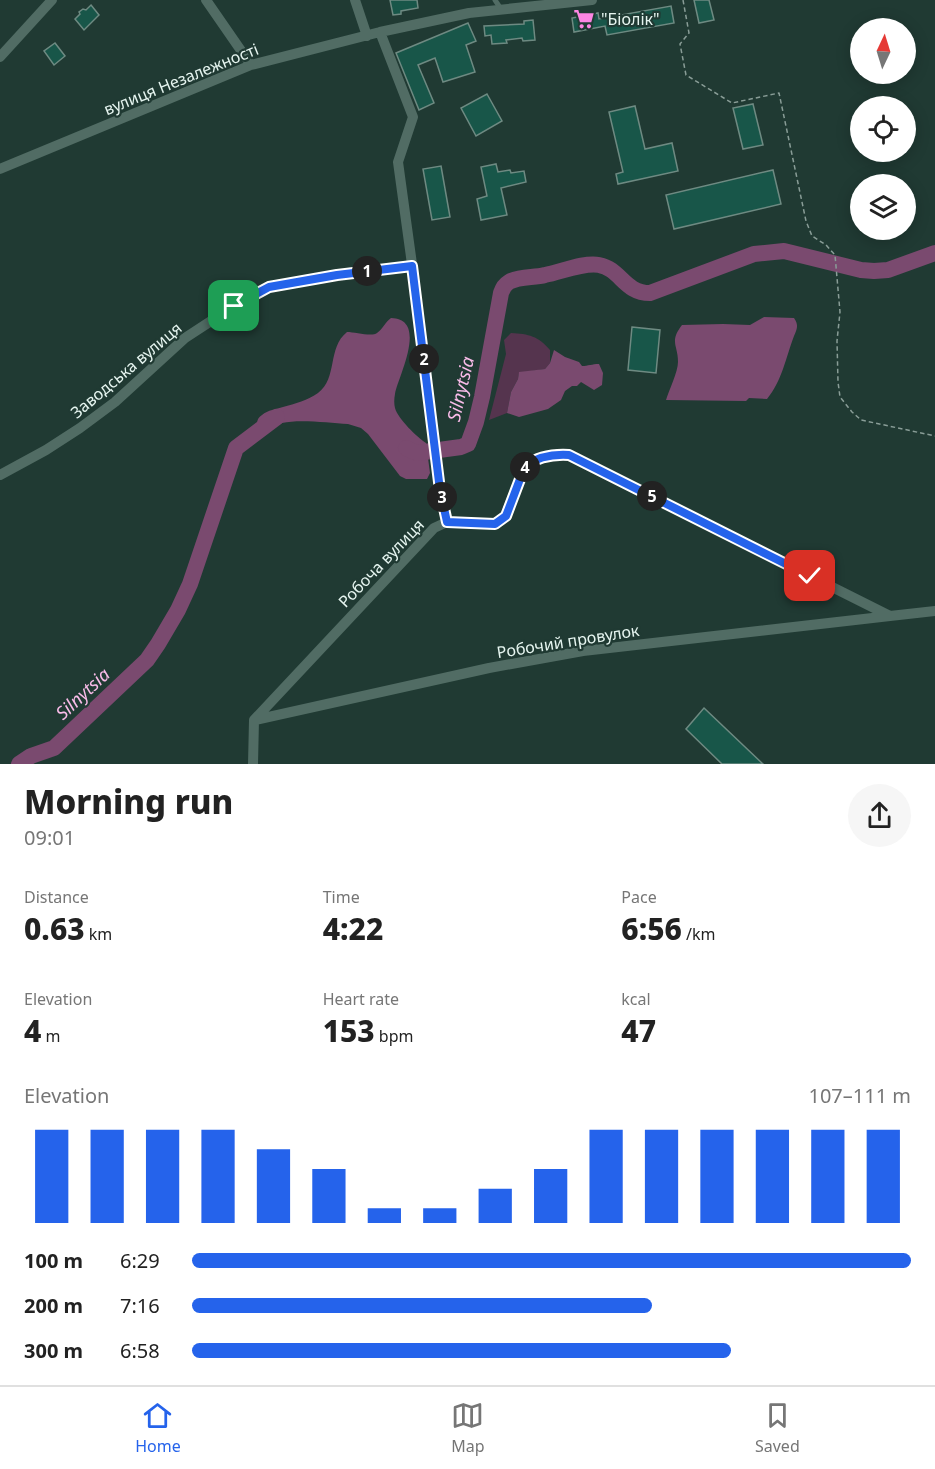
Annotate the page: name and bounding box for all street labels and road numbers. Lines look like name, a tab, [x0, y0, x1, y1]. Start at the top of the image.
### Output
street label: вулиця Незалежності	[100, 38, 262, 120]
street label: Заводська вулиця	[66, 317, 186, 423]
street label: Робоча вулиця	[333, 514, 429, 612]
street label: Робочий провулок	[495, 619, 641, 663]

